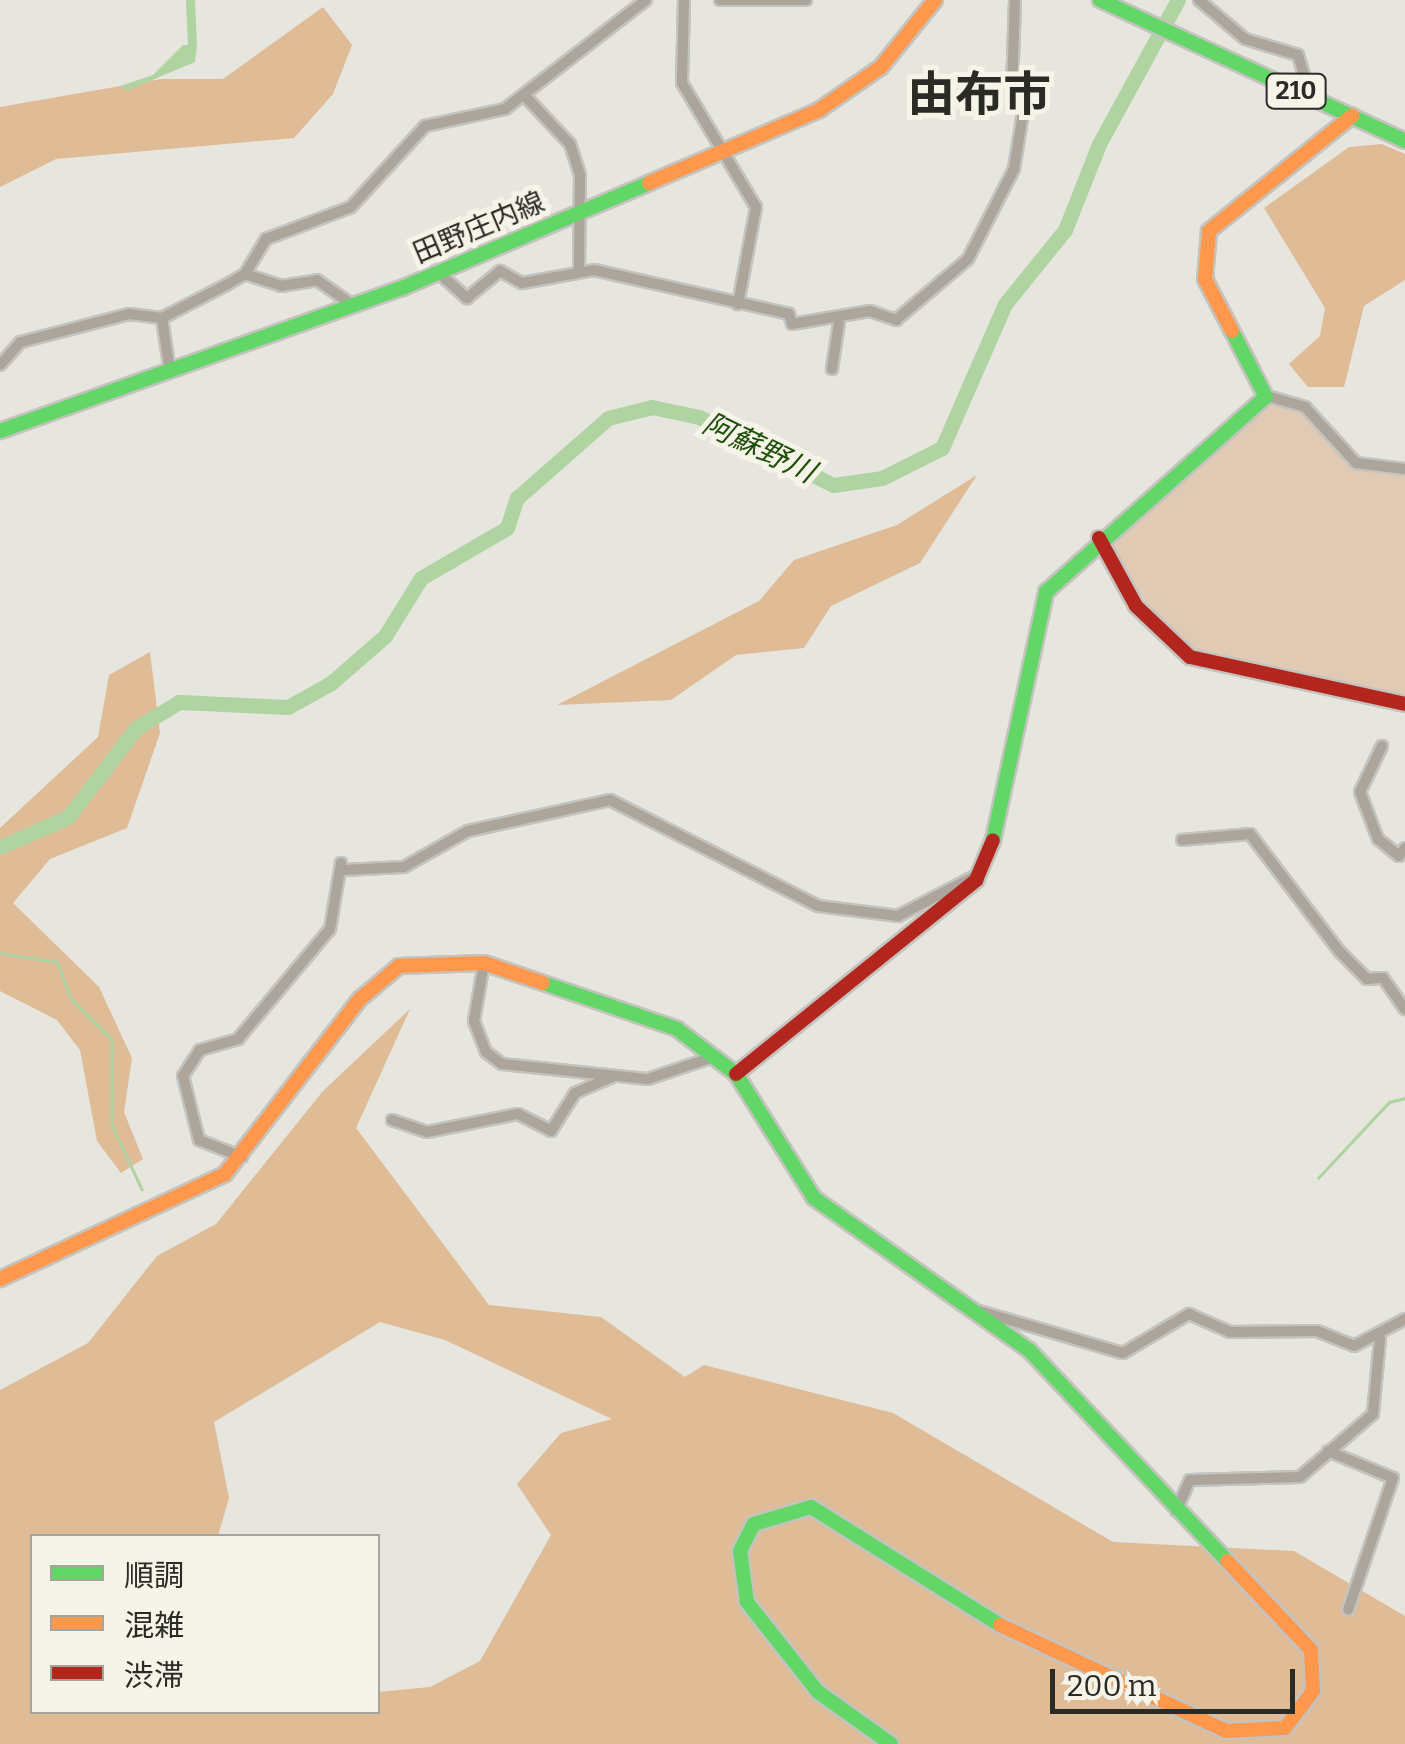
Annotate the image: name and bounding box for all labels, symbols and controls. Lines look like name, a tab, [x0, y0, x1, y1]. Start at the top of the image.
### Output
district label: 由布市	[907, 67, 1051, 125]
road number: 210	[1264, 71, 1328, 111]
street label: 田野庄内線	[408, 185, 550, 271]
water label: 阿蘇野川	[697, 406, 821, 490]
legend	[30, 1534, 380, 1714]
text: 順調	[124, 1558, 184, 1594]
text: 混雑	[124, 1608, 184, 1644]
scale bar	[1055, 1649, 1300, 1711]
text: 渋滞	[124, 1658, 184, 1694]
text: 200 m	[1067, 1668, 1156, 1704]

